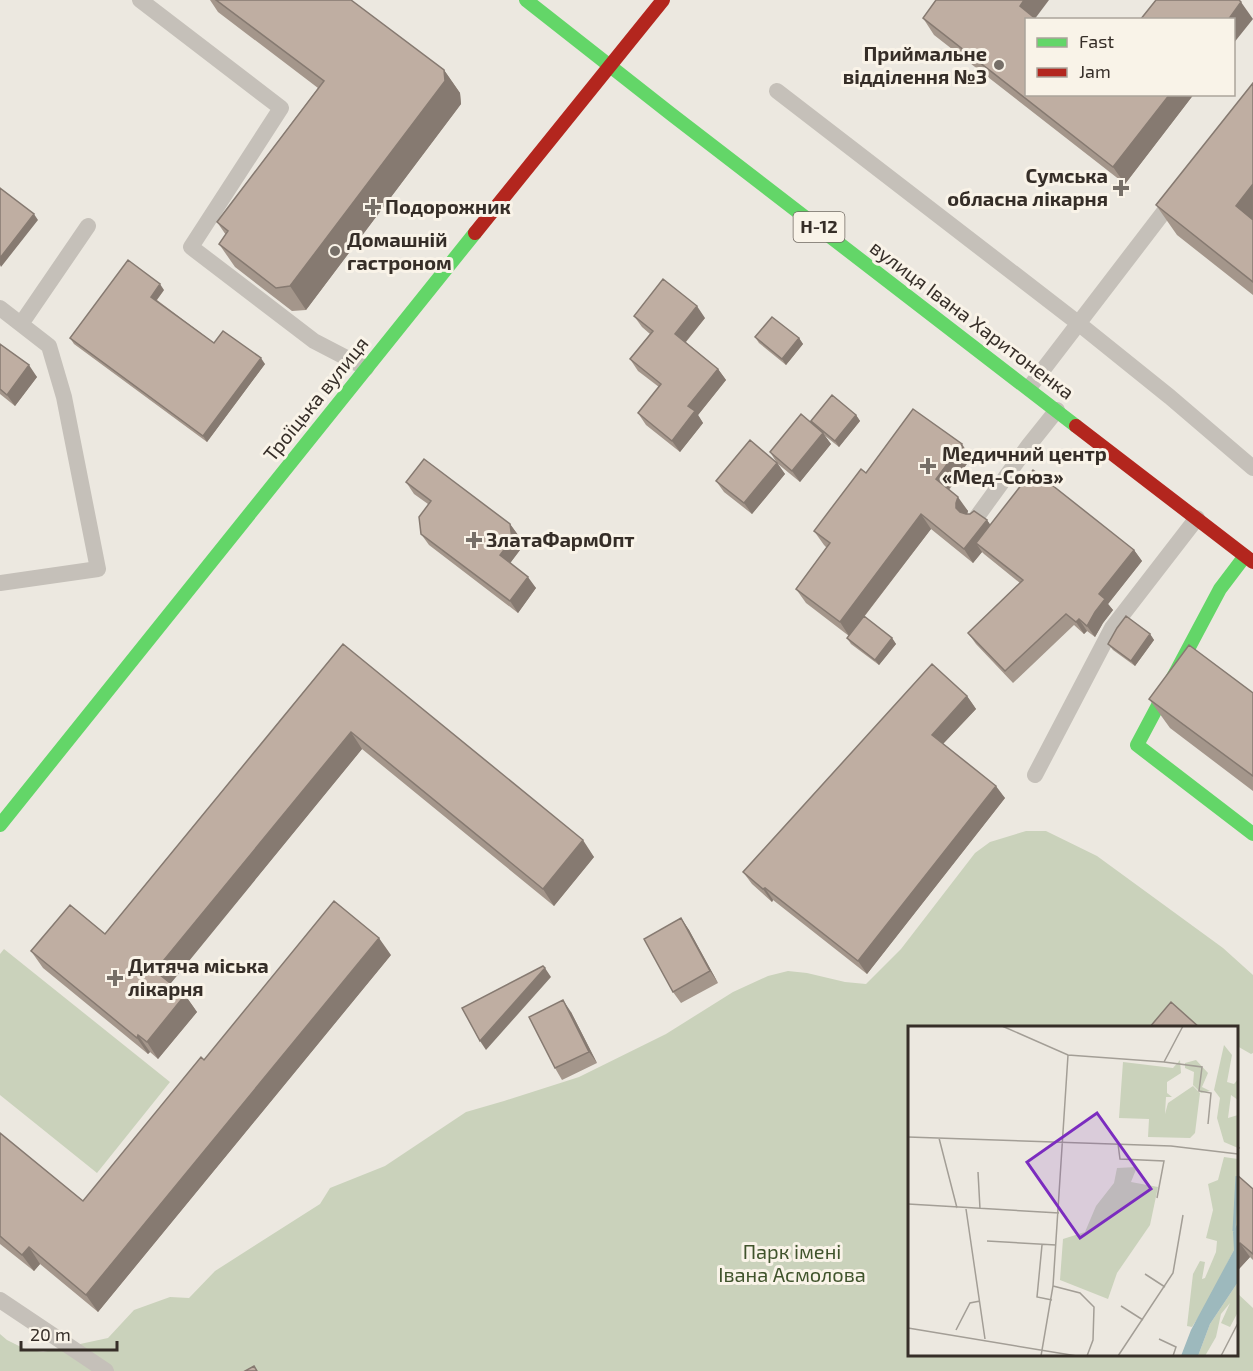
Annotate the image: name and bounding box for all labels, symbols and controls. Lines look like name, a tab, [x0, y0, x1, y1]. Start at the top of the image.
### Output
legend	[1025, 18, 1235, 96]
text: Fast	[1079, 30, 1114, 52]
place label: Приймальне відділення №3	[843, 41, 987, 88]
marker: Приймальне відділення №3	[992, 58, 1006, 72]
text: Jam	[1079, 60, 1111, 82]
place label: Сумська обласна лікарня	[947, 163, 1108, 210]
marker: Сумська обласна лікарня	[1112, 179, 1130, 197]
place label: Подорожник	[385, 194, 511, 218]
marker: Подорожник	[366, 200, 380, 214]
road number: Н-12	[794, 212, 844, 242]
place label: Домашній гастроном	[347, 227, 452, 274]
street label: вулиця Івана Харитоненка	[865, 235, 1079, 405]
marker: Домашній гастроном	[328, 244, 342, 258]
street label: Троїцька вулиця	[258, 331, 373, 466]
place label: Медичний центр «Мед-Союз»	[942, 441, 1107, 488]
marker: Медичний центр «Мед-Союз»	[919, 457, 937, 475]
place label: ЗлатаФармОпт	[486, 527, 635, 551]
marker: ЗлатаФармОпт	[467, 533, 481, 547]
place label: Дитяча міська лікарня	[128, 953, 269, 1000]
marker: Дитяча міська лікарня	[106, 969, 124, 987]
inset map	[908, 1026, 1238, 1356]
park label: Парк імені Івана Асмолова	[718, 1239, 866, 1286]
scale bar	[21, 1314, 117, 1352]
text: 20 m	[30, 1323, 71, 1345]

